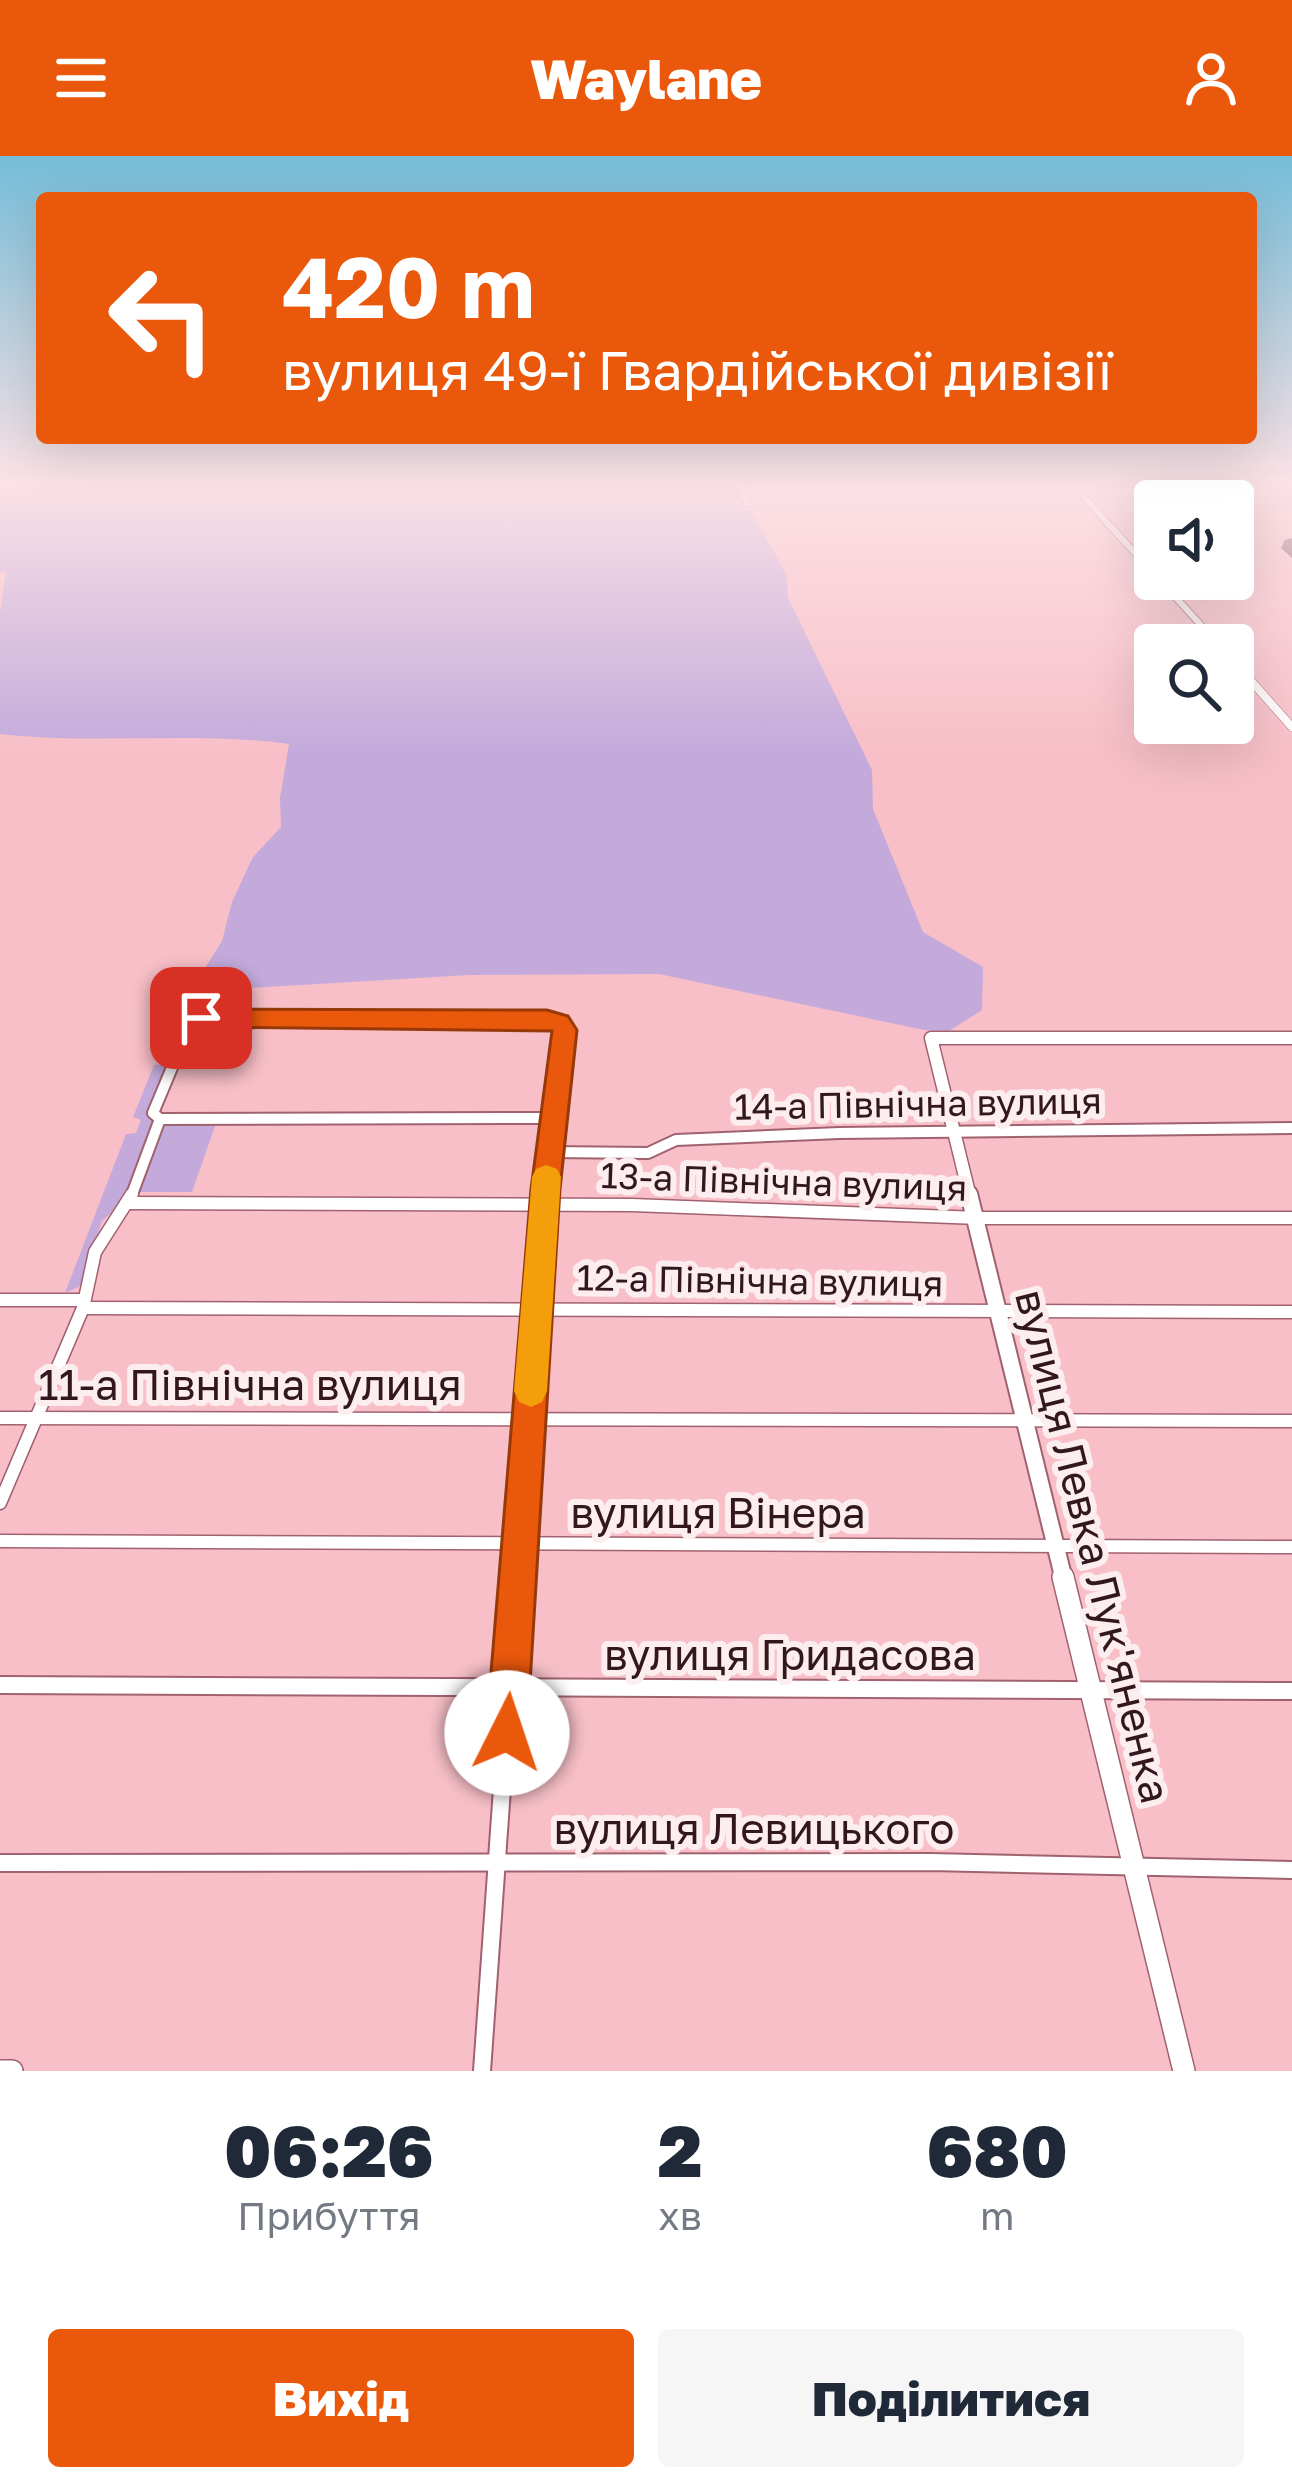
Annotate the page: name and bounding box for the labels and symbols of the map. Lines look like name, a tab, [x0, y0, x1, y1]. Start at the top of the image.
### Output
pin	[150, 967, 252, 1069]
street label: 14-а Північна вулиця	[734, 1078, 1102, 1128]
street label: 13-а Північна вулиця	[600, 1153, 968, 1209]
street label: 12-а Північна вулиця	[576, 1255, 944, 1305]
street label: вулиця Левка Лук'яненка	[1006, 1284, 1182, 1808]
street label: 11-а Північна вулиця	[38, 1359, 462, 1409]
street label: вулиця Вінера	[570, 1487, 866, 1537]
street label: вулиця Гридасова	[604, 1629, 976, 1679]
position arrow	[444, 1670, 570, 1796]
street label: вулиця Левицького	[553, 1803, 955, 1853]

